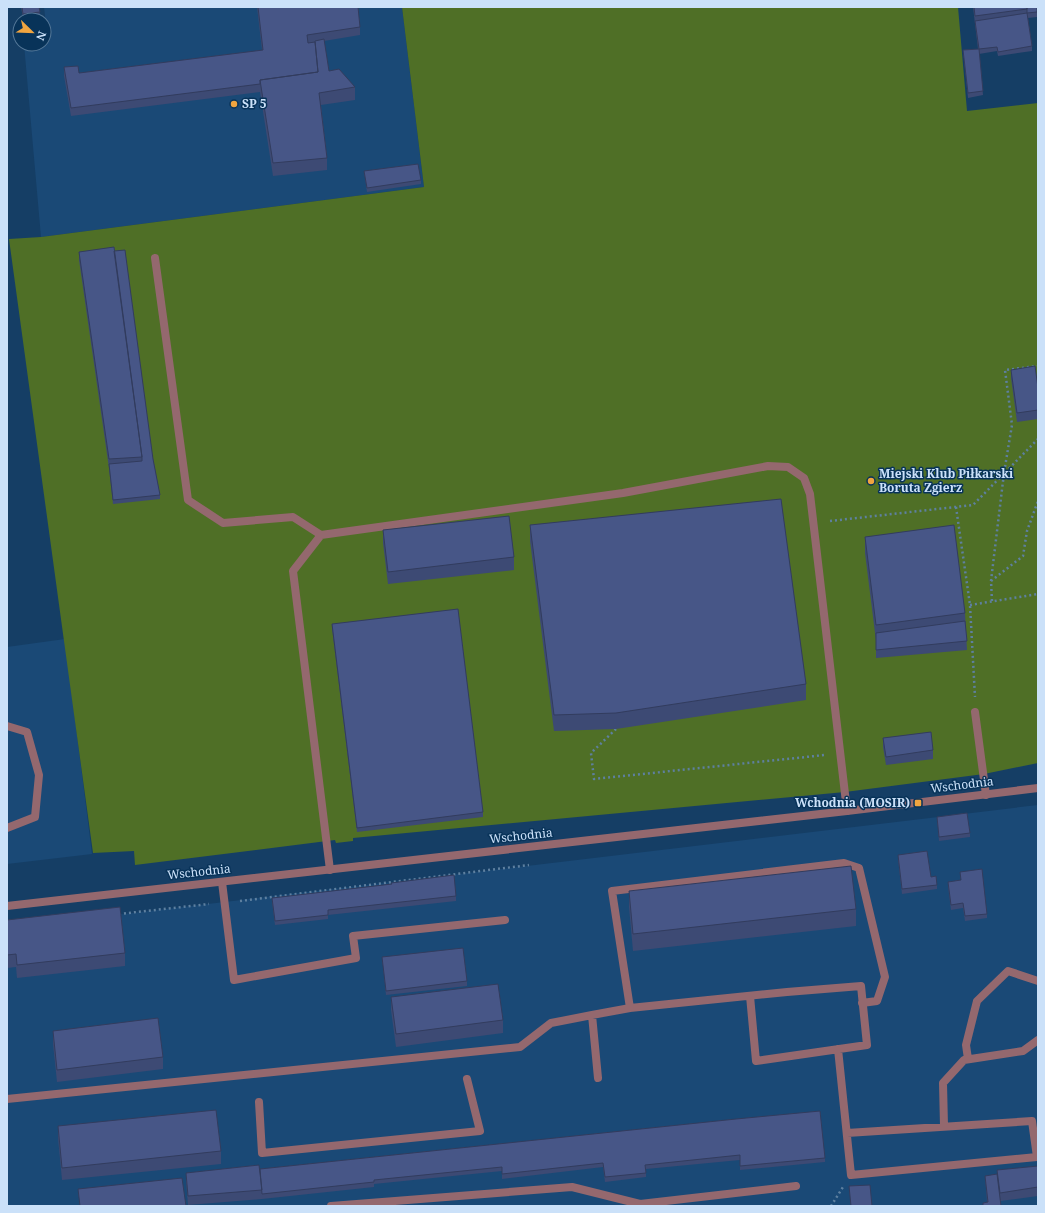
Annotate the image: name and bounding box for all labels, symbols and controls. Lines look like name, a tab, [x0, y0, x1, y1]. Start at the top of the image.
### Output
north arrow	[12, 12, 52, 52]
text: N	[33, 29, 50, 43]
place label: SP 5	[242, 95, 267, 112]
marker: SP 5	[229, 99, 239, 109]
place label: Miejski Klub Piłkarski Boruta Zgierz	[879, 465, 1014, 496]
marker: Miejski Klub Piłkarski Boruta Zgierz	[866, 476, 876, 486]
street label: Wschodnia	[929, 772, 995, 797]
place label: Wchodnia (MOSIR)	[795, 794, 910, 811]
marker: Wchodnia (MOSIR)	[913, 798, 923, 808]
street label: Wschodnia	[488, 824, 554, 847]
street label: Wschodnia	[166, 860, 232, 883]

